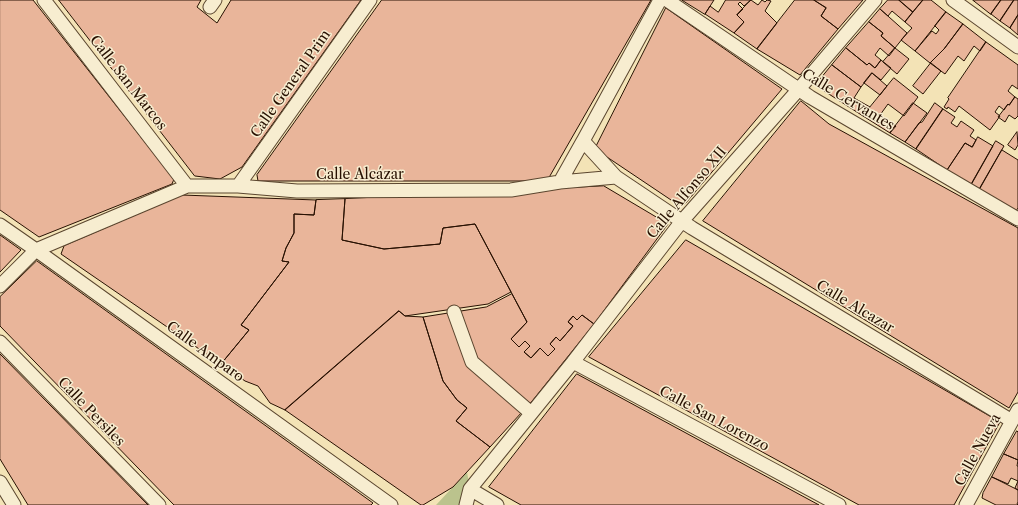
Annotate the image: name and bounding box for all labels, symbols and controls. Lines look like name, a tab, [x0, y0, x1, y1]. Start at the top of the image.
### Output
street label: Calle General Prim	[248, 27, 334, 141]
street label: Calle San Marcos	[86, 32, 170, 134]
street label: Calle Cervantes	[799, 66, 897, 134]
street label: Calle Alfonso XII	[644, 144, 730, 242]
street label: Calle Alcázar	[316, 167, 404, 183]
street label: Calle Alcazar	[813, 277, 897, 337]
street label: Calle Amparo	[163, 318, 247, 386]
street label: Calle Persiles	[54, 374, 128, 450]
street label: Calle San Lorenzo	[656, 383, 772, 455]
street label: Calle Nueva	[951, 411, 1005, 489]

